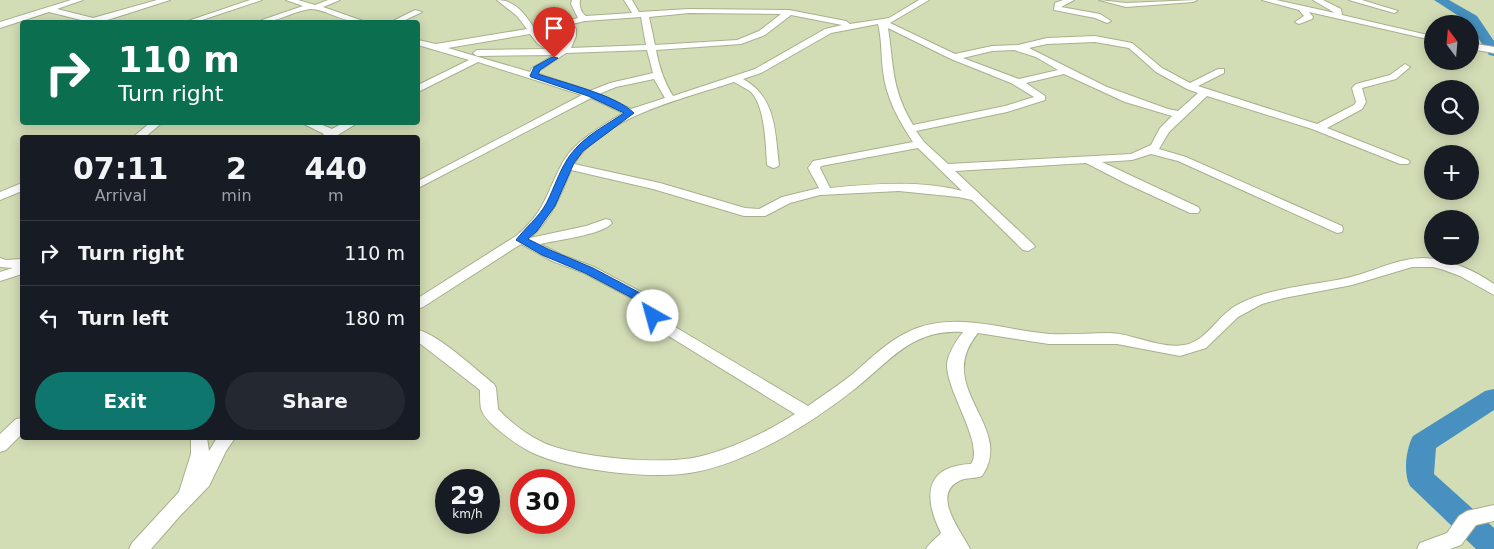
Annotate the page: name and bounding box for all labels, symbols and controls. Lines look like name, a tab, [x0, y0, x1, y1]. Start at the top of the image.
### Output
pin	[533, 7, 575, 58]
icon: arrive	[540, 14, 568, 42]
north arrow	[1424, 15, 1479, 70]
map controls	[1424, 15, 1479, 265]
icon: right	[35, 40, 100, 105]
text: 110 m	[118, 40, 240, 80]
button: search	[1424, 80, 1479, 135]
text: Turn right	[118, 81, 223, 106]
button: +	[1424, 145, 1479, 200]
text: 07:11	[73, 151, 168, 186]
text: 2	[226, 151, 247, 186]
text: 440	[304, 151, 367, 186]
text: Arrival	[95, 186, 147, 205]
text: min	[221, 186, 252, 205]
text: m	[328, 186, 344, 205]
button: −	[1424, 210, 1479, 265]
icon: right	[35, 239, 63, 267]
text: Turn right	[78, 242, 184, 264]
text: 110 m	[344, 242, 405, 264]
position arrow	[626, 289, 678, 341]
icon: left	[35, 304, 63, 332]
text: Turn left	[78, 307, 169, 329]
text: 180 m	[344, 307, 405, 329]
button: Exit	[35, 372, 215, 430]
button: Share	[225, 372, 405, 430]
speed limit sign: 30	[510, 469, 575, 534]
text: 29	[450, 481, 485, 510]
text: km/h	[452, 507, 483, 521]

